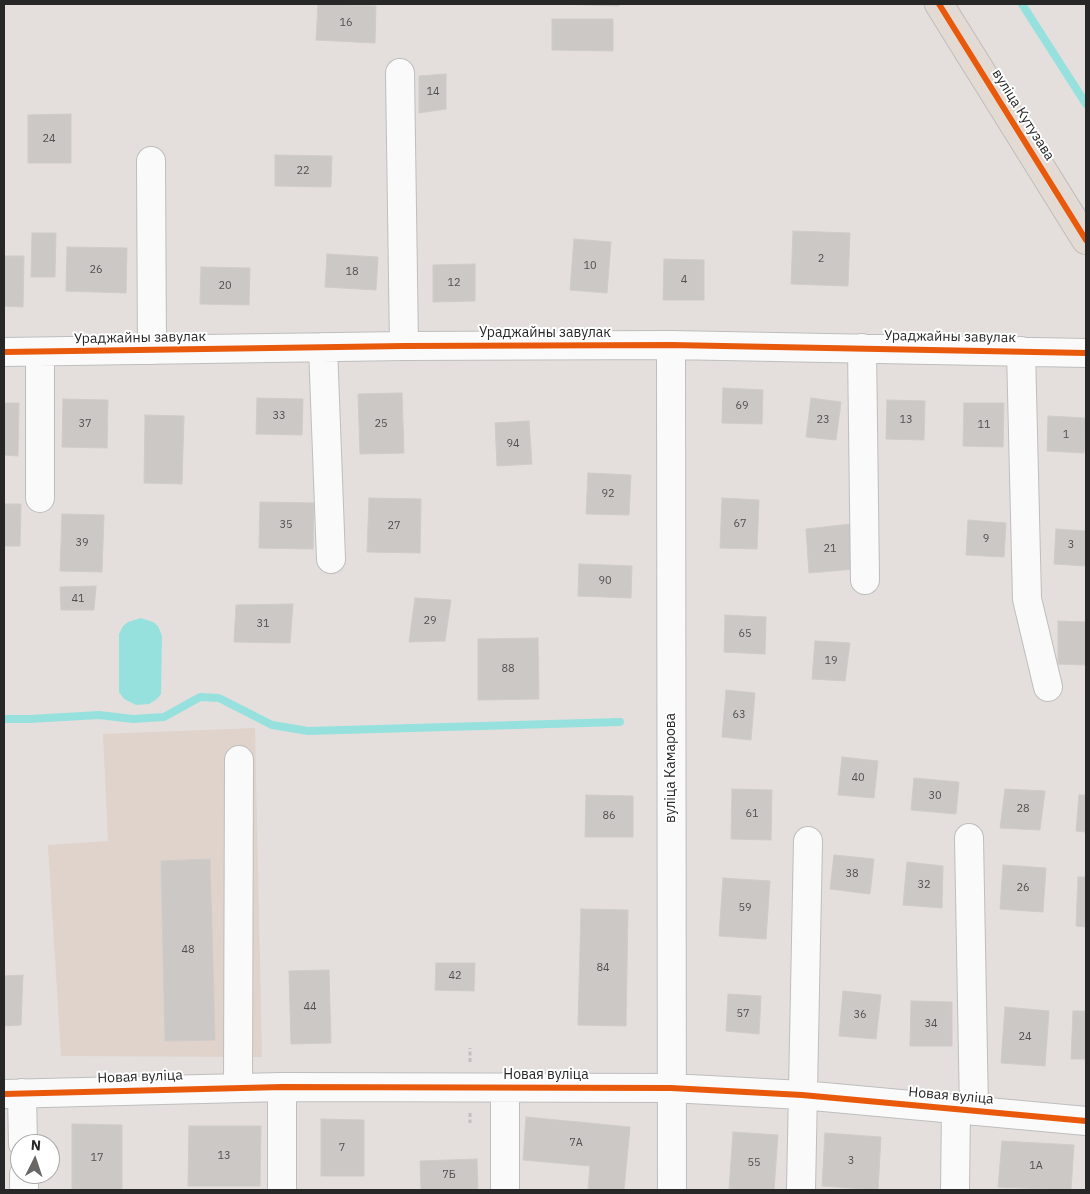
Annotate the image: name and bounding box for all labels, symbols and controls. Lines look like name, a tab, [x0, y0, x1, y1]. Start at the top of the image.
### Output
house number: 16	[339, 16, 353, 30]
street label: вуліца Кутузава	[988, 66, 1058, 164]
house number: 14	[426, 85, 440, 99]
house number: 24	[42, 132, 56, 146]
house number: 22	[296, 164, 310, 178]
house number: 2	[818, 252, 824, 266]
house number: 10	[583, 259, 597, 273]
house number: 26	[89, 263, 103, 277]
house number: 18	[345, 265, 359, 279]
house number: 4	[681, 273, 687, 287]
house number: 12	[447, 276, 461, 290]
house number: 20	[218, 279, 232, 293]
street label: Ураджайны завулак	[479, 325, 611, 341]
street label: Ураджайны завулак	[884, 327, 1016, 347]
street label: Ураджайны завулак	[74, 328, 206, 348]
house number: 69	[735, 399, 749, 413]
house number: 33	[272, 409, 286, 423]
house number: 23	[816, 413, 830, 427]
house number: 13	[899, 413, 913, 427]
house number: 37	[78, 417, 92, 431]
house number: 25	[374, 417, 388, 431]
house number: 11	[977, 418, 991, 432]
house number: 1	[1063, 428, 1069, 442]
house number: 94	[506, 437, 520, 451]
house number: 92	[601, 487, 615, 501]
house number: 67	[733, 517, 747, 531]
house number: 35	[279, 518, 293, 532]
house number: 27	[387, 519, 401, 533]
house number: 9	[983, 532, 989, 546]
house number: 39	[75, 536, 89, 550]
house number: 3	[1068, 538, 1074, 552]
house number: 21	[823, 542, 837, 556]
house number: 90	[598, 574, 612, 588]
house number: 41	[71, 592, 85, 606]
house number: 29	[423, 614, 437, 628]
house number: 31	[256, 617, 270, 631]
house number: 65	[738, 627, 752, 641]
house number: 19	[824, 654, 838, 668]
house number: 88	[501, 662, 515, 676]
house number: 63	[732, 708, 746, 722]
street label: вуліца Камарова	[663, 713, 679, 823]
house number: 40	[851, 771, 865, 785]
house number: 30	[928, 789, 942, 803]
house number: 28	[1016, 802, 1030, 816]
house number: 61	[745, 807, 759, 821]
house number: 86	[602, 809, 616, 823]
house number: 38	[845, 867, 859, 881]
house number: 32	[917, 878, 931, 892]
house number: 26	[1016, 881, 1030, 895]
house number: 59	[738, 901, 752, 915]
house number: 48	[181, 943, 195, 957]
house number: 84	[596, 961, 610, 975]
house number: 42	[448, 969, 462, 983]
house number: 44	[303, 1000, 317, 1014]
house number: 57	[736, 1007, 750, 1021]
house number: 36	[853, 1008, 867, 1022]
house number: 34	[924, 1017, 938, 1031]
house number: 24	[1018, 1030, 1032, 1044]
street label: Новая вуліца	[97, 1067, 183, 1087]
street label: Новая вуліца	[503, 1067, 589, 1083]
street label: Новая вуліца	[908, 1084, 994, 1108]
north arrow	[10, 1134, 60, 1184]
text: N	[30, 1136, 42, 1154]
house number: 7А	[569, 1136, 583, 1150]
house number: 7	[339, 1141, 345, 1155]
house number: 13	[217, 1149, 231, 1163]
house number: 17	[90, 1151, 104, 1165]
house number: 3	[848, 1154, 854, 1168]
house number: 55	[747, 1156, 761, 1170]
house number: 1А	[1029, 1159, 1043, 1173]
house number: 7Б	[442, 1168, 456, 1182]

